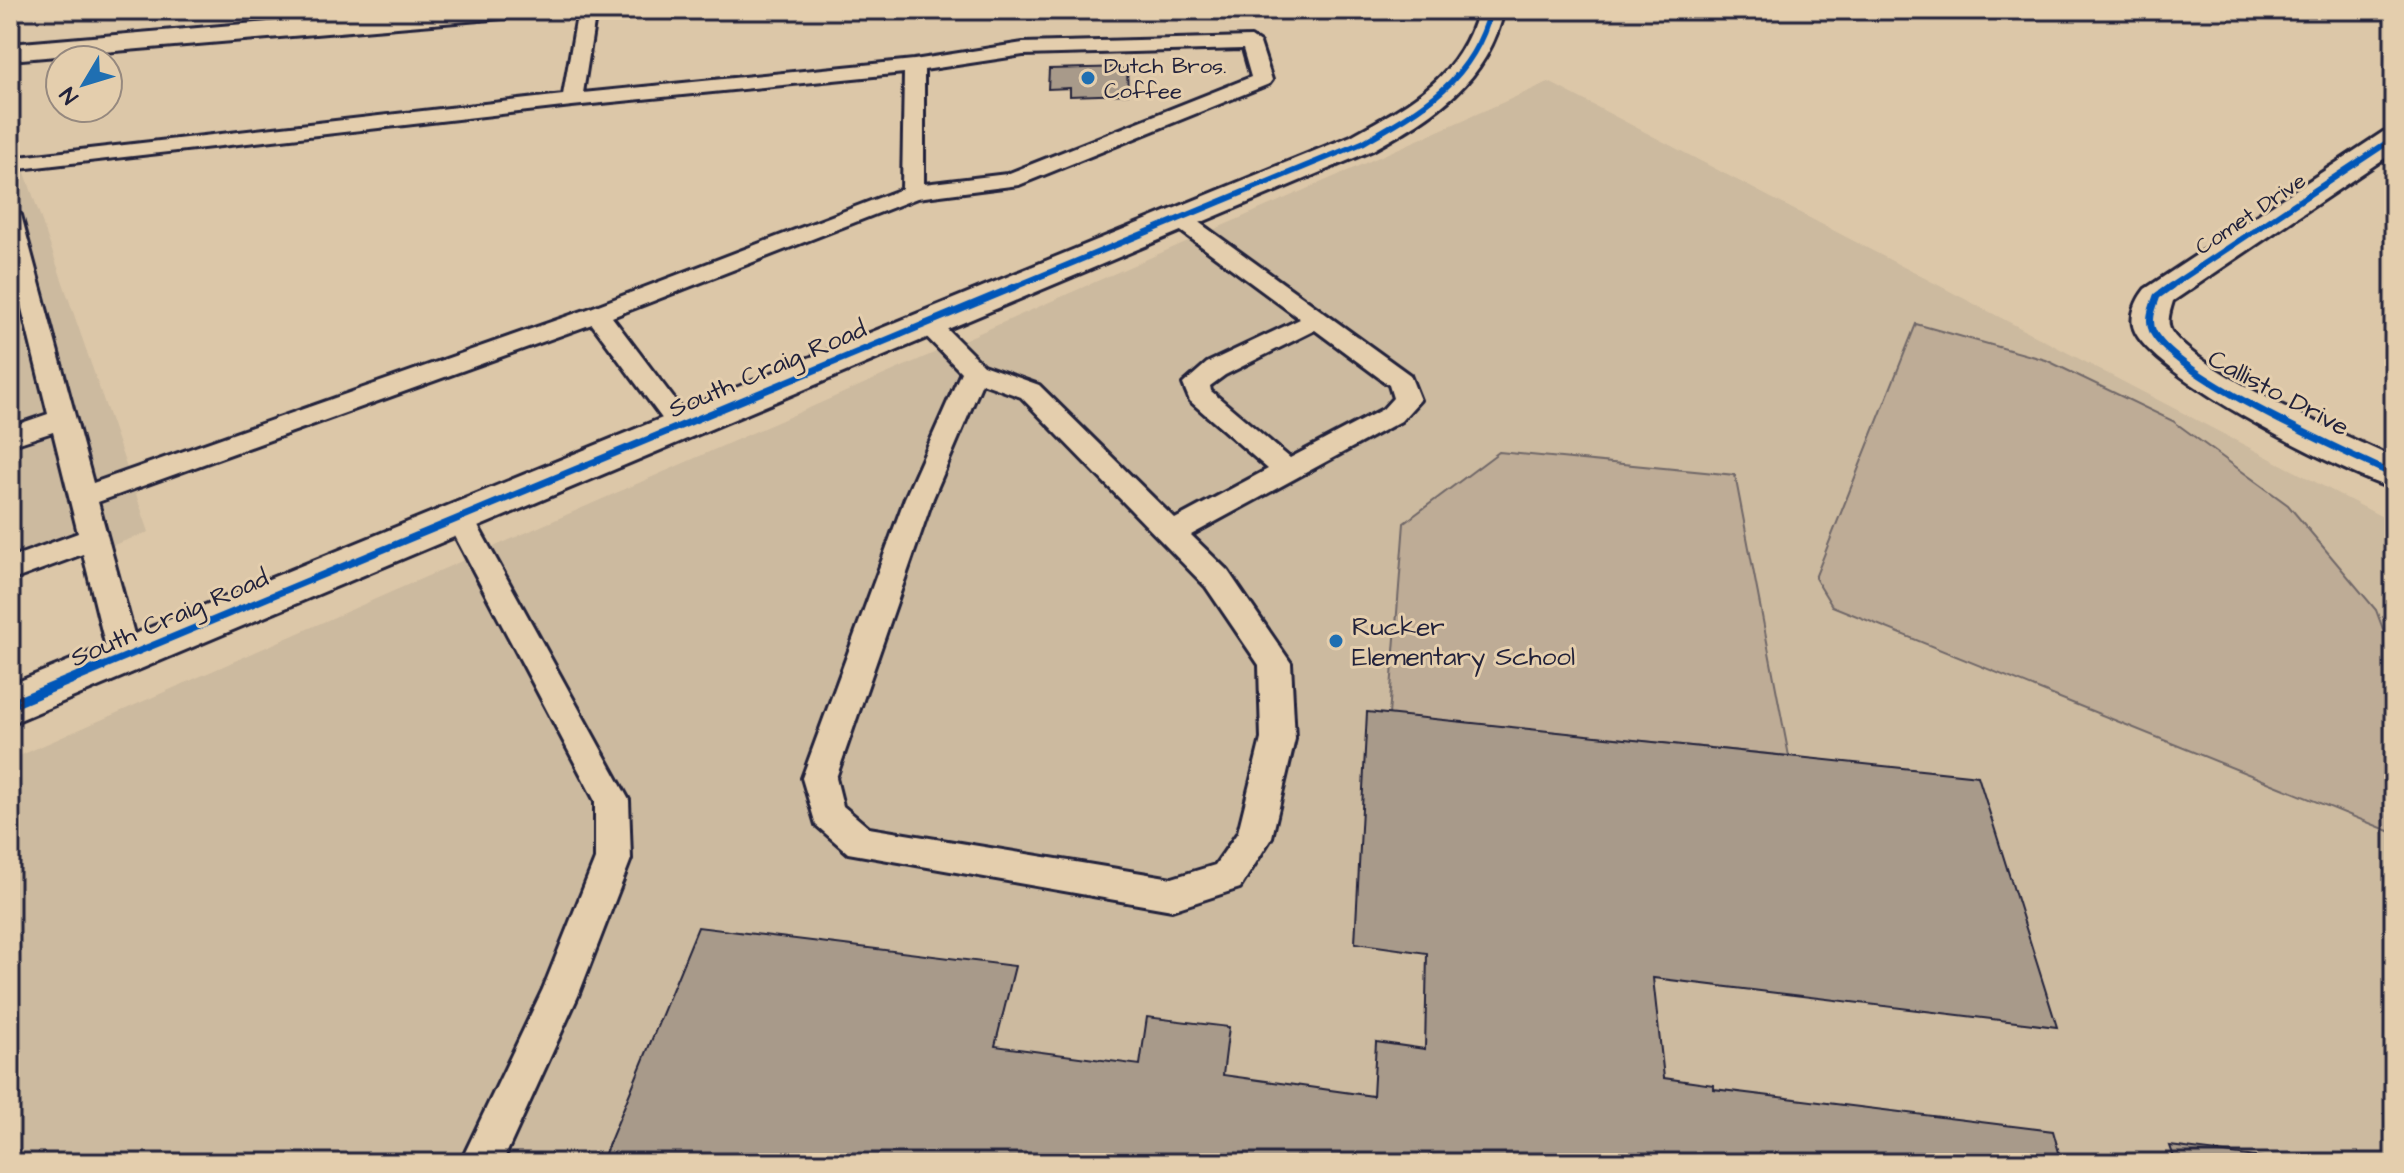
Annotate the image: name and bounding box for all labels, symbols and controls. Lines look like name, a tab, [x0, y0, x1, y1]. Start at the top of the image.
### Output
north arrow	[44, 44, 124, 124]
place label: Dutch Bros. Coffee	[1104, 51, 1226, 107]
marker: Dutch Bros. Coffee	[1079, 69, 1097, 87]
text: N	[53, 80, 86, 110]
street label: Comet Drive	[2189, 166, 2313, 263]
street label: South Craig Road	[663, 311, 873, 429]
street label: Callisto Drive	[2202, 341, 2355, 445]
street label: South Craig Road	[65, 560, 275, 678]
place label: Rucker Elementary School	[1352, 609, 1575, 677]
marker: Rucker Elementary School	[1327, 632, 1345, 650]

